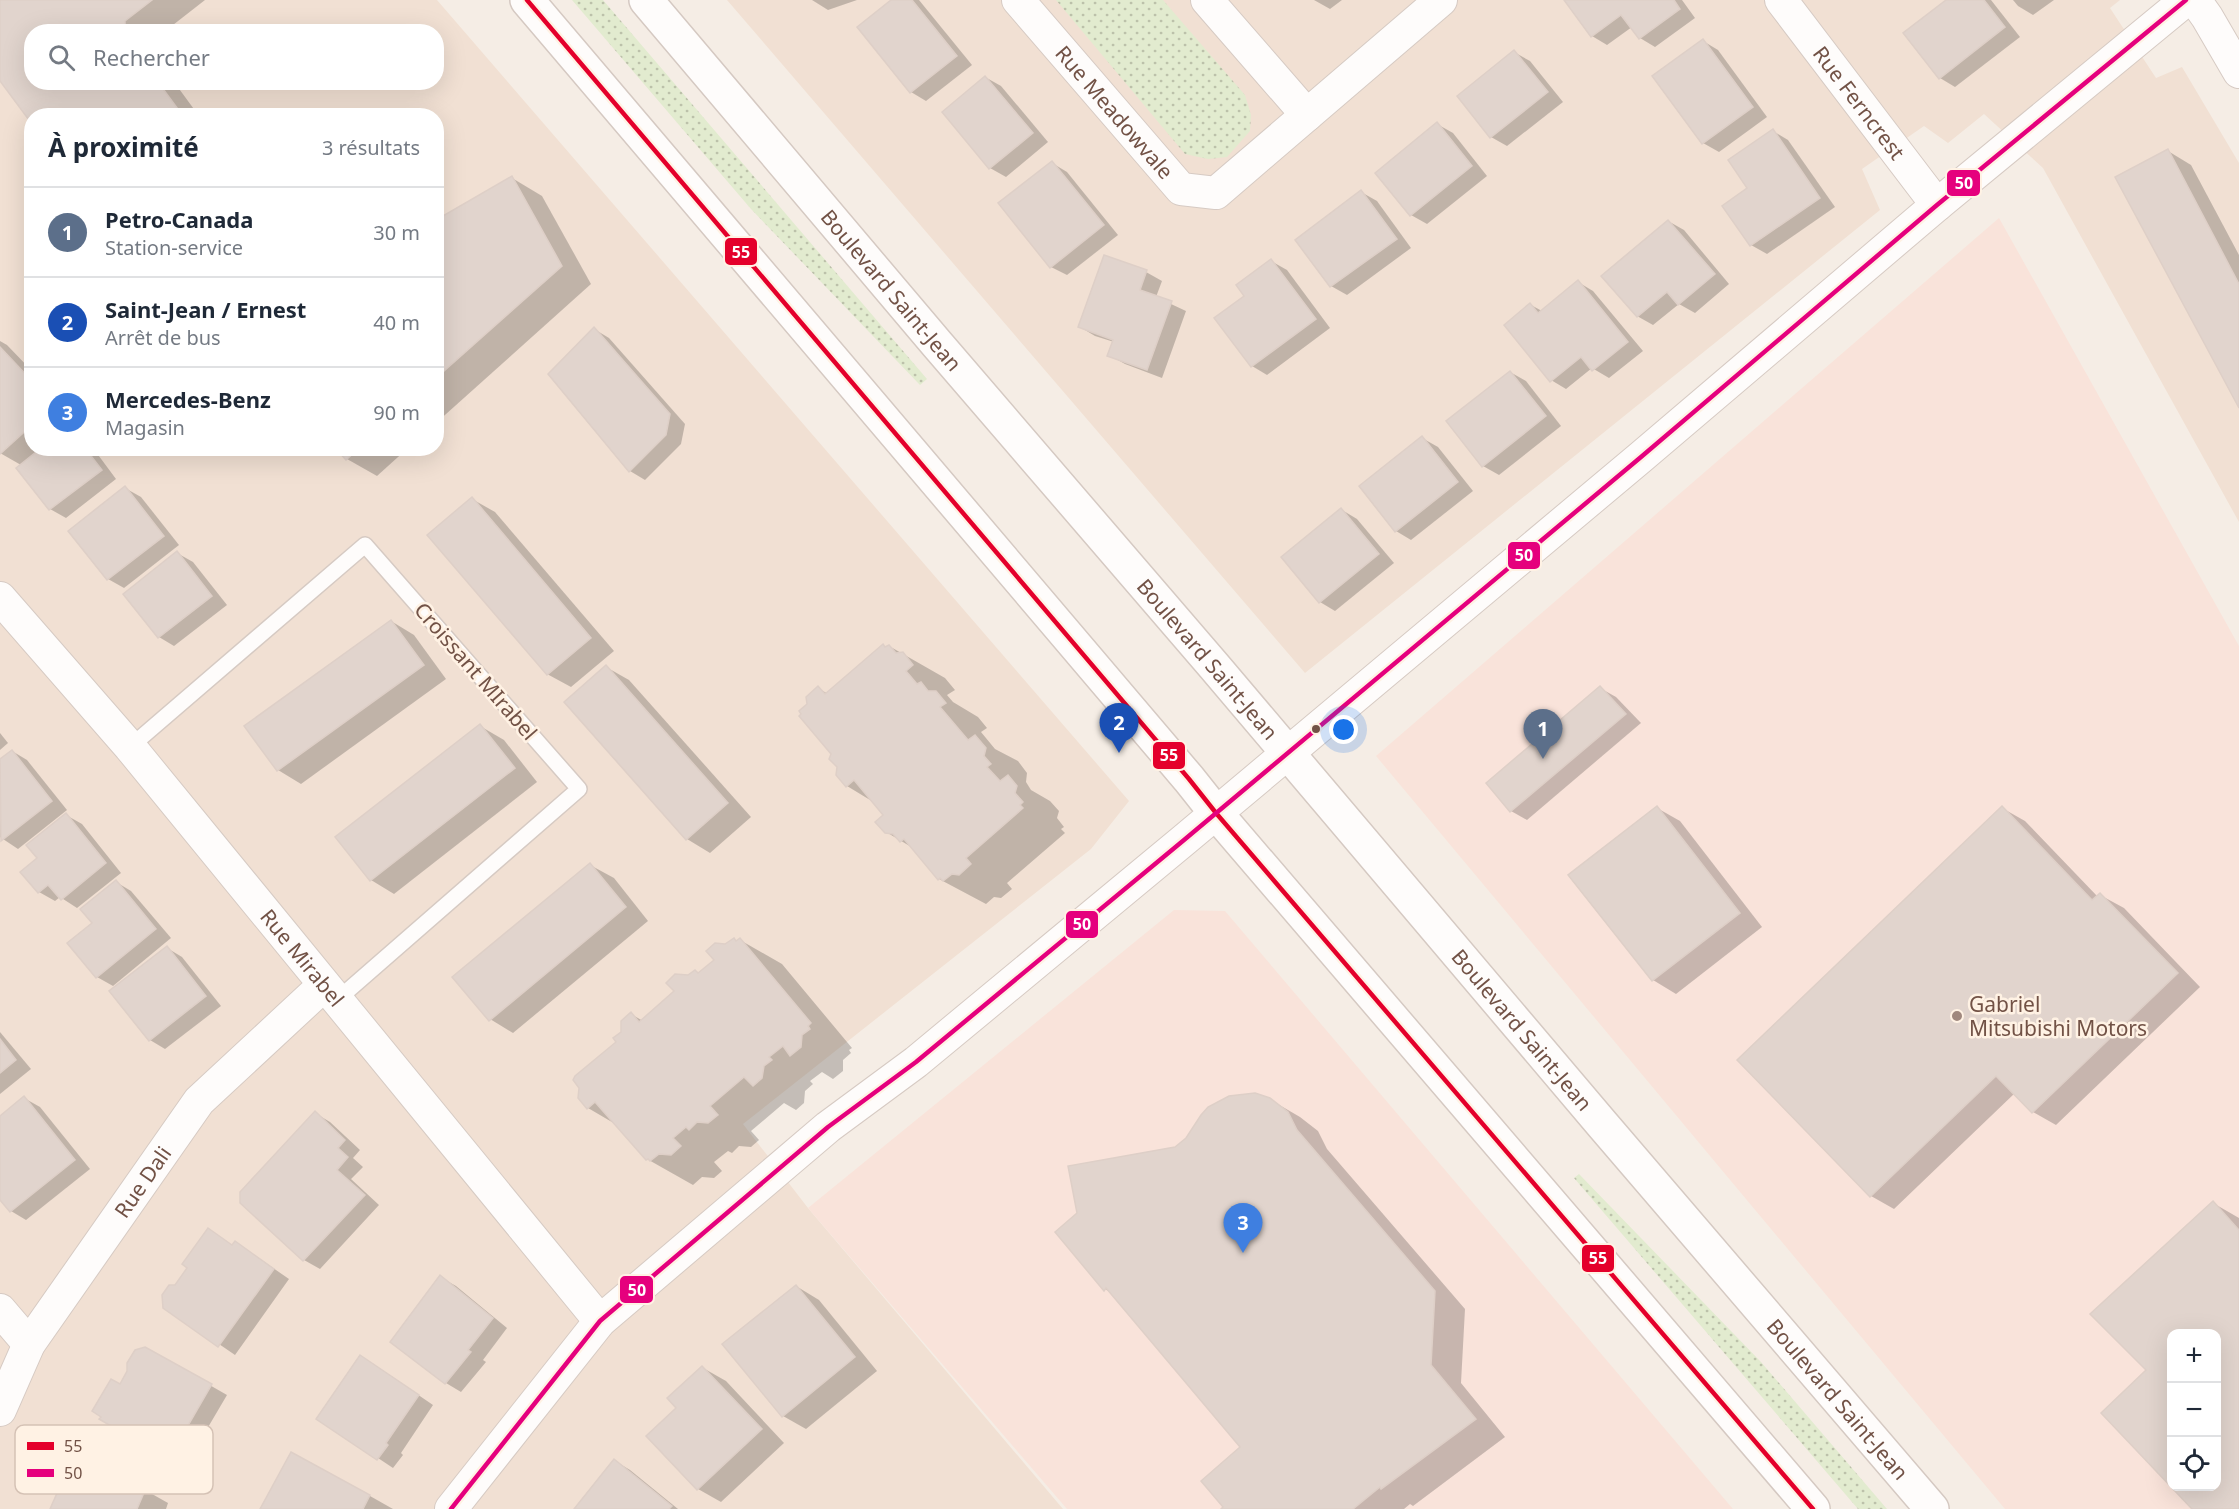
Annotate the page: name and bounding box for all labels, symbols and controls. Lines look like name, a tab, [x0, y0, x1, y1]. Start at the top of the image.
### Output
search box	[24, 24, 444, 90]
street label: Rue Meadowvale	[1049, 39, 1180, 185]
street label: Rue Ferncrest	[1807, 40, 1912, 165]
icon: search	[45, 41, 78, 74]
text: Rechercher	[93, 42, 210, 72]
text: À proximité	[48, 129, 199, 165]
text: 3 résultats	[322, 134, 420, 161]
line badge: 50	[1946, 169, 1981, 197]
text: 50	[1955, 172, 1973, 194]
street label: Boulevard Saint-Jean	[815, 203, 968, 377]
text: Petro-Canada	[105, 204, 253, 234]
text: 1	[62, 219, 73, 246]
text: 30 m	[373, 219, 420, 246]
text: Station-service	[105, 234, 243, 261]
line badge: 55	[724, 237, 758, 266]
text: 55	[732, 241, 750, 263]
text: Saint-Jean / Ernest	[105, 294, 306, 324]
text: 2	[62, 309, 73, 336]
text: 40 m	[373, 309, 420, 336]
text: Arrêt de bus	[105, 324, 221, 351]
text: Mercedes-Benz	[105, 384, 271, 414]
text: 3	[62, 399, 73, 426]
text: 90 m	[373, 399, 420, 426]
text: Magasin	[105, 414, 185, 441]
line badge: 50	[1507, 541, 1541, 570]
text: 50	[1515, 544, 1533, 566]
street label: Boulevard Saint-Jean	[1131, 573, 1285, 746]
street label: Croissant MIrabel	[408, 596, 544, 746]
pin: 2	[1100, 704, 1138, 753]
pin: 1	[1524, 710, 1562, 759]
your location	[1329, 715, 1358, 744]
unlabelled marker	[1310, 723, 1322, 735]
line badge: 55	[1152, 741, 1186, 770]
text: 55	[1160, 744, 1178, 766]
street label: Rue Mirabel	[254, 903, 351, 1012]
line badge: 50	[1065, 910, 1099, 939]
text: 50	[1073, 913, 1091, 935]
street label: Boulevard Saint-Jean	[1446, 943, 1599, 1116]
place label: Gabriel Mitsubishi Motors	[1969, 990, 2147, 1042]
marker: Gabriel Mitsubishi Motors	[1950, 1009, 1964, 1023]
street label: Rue Dali	[108, 1140, 177, 1223]
pin: 3	[1224, 1204, 1262, 1253]
line badge: 55	[1581, 1244, 1615, 1273]
text: 55	[1589, 1247, 1607, 1269]
line badge: 50	[619, 1275, 654, 1304]
text: 50	[628, 1279, 646, 1301]
street label: Boulevard Saint-Jean	[1761, 1313, 1915, 1486]
map controls	[2167, 1329, 2221, 1491]
button: +	[2167, 1329, 2221, 1383]
button: −	[2167, 1383, 2221, 1437]
legend	[15, 1425, 213, 1494]
text: 55	[64, 1435, 82, 1457]
button: locate	[2167, 1437, 2221, 1491]
text: 50	[64, 1462, 82, 1484]

